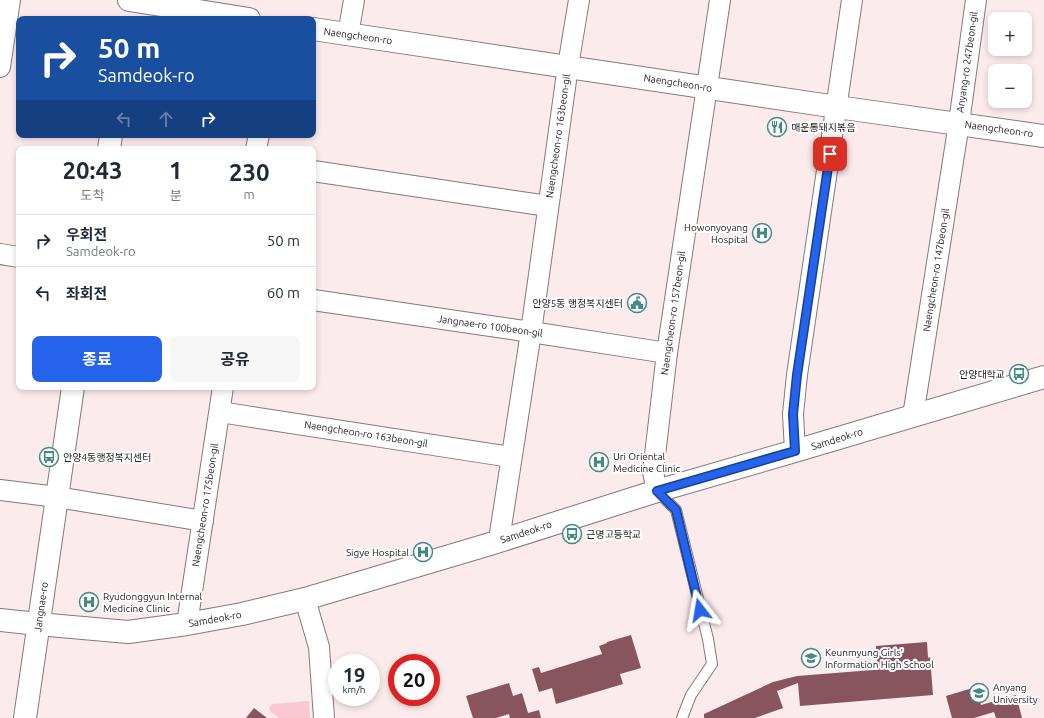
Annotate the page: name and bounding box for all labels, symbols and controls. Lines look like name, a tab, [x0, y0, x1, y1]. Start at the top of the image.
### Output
street label: Anyang-ro 247beon-gil	[954, 10, 980, 113]
map controls	[988, 12, 1032, 108]
button: +	[988, 12, 1032, 56]
street label: Naengcheon-ro	[323, 26, 393, 46]
icon: right	[32, 32, 84, 84]
text: 50 m	[98, 32, 160, 63]
button: −	[988, 64, 1032, 108]
text: Samdeok-ro	[98, 65, 195, 85]
street label: Naengcheon-ro	[643, 72, 713, 94]
street label: Naengcheon-ro 163beon-gil	[544, 73, 572, 199]
icon: left	[113, 108, 135, 130]
icon: ahead	[155, 108, 177, 130]
icon: right	[197, 108, 219, 130]
restaurant icon: 매운통돼지볶음	[766, 116, 788, 138]
street label: Naengcheon-ro	[964, 119, 1034, 139]
place label: 매운통돼지볶음	[791, 122, 855, 133]
pin	[813, 137, 847, 171]
icon: arrive	[819, 143, 841, 165]
text: 20:43	[62, 157, 123, 184]
text: 1	[169, 157, 182, 184]
text: 230	[229, 159, 270, 186]
text: m	[244, 187, 255, 201]
text: 도착	[81, 188, 104, 202]
text: 분	[170, 188, 182, 202]
street label: Naengcheon-ro 147beon-gil	[921, 207, 951, 333]
place label: Howonyoyang Hospital	[684, 222, 748, 245]
hospital icon: Howonyoyang Hospital	[751, 222, 773, 244]
text: 우회전	[66, 226, 107, 243]
icon: right	[32, 230, 54, 252]
text: 50 m	[267, 232, 300, 249]
text: Samdeok-ro	[66, 244, 136, 258]
street label: Naengcheon-ro 157beon-gil	[659, 250, 687, 376]
icon: left	[32, 282, 54, 304]
text: 60 m	[267, 284, 300, 301]
text: 좌회전	[66, 285, 107, 302]
public building icon: 안양5동 행정복지센터	[626, 292, 648, 314]
place label: 안양5동 행정복지센터	[532, 298, 623, 309]
street label: Jangnae-ro 100beon-gil	[437, 313, 544, 339]
button: 종료	[32, 336, 162, 382]
button: 공유	[170, 336, 300, 382]
bus stop icon: 안양대학교	[1008, 363, 1030, 385]
place label: 안양대학교	[959, 369, 1005, 380]
street label: Naengcheon-ro 163beon-gil	[303, 419, 429, 449]
street label: Samdeok-ro	[810, 426, 864, 452]
street label: Naengcheon-ro 175beon-gil	[190, 442, 220, 568]
bus stop icon: 안양4동행정복지센터	[38, 446, 60, 468]
hospital icon: Uri Oriental Medicine Clinic	[588, 451, 610, 473]
place label: Uri Oriental Medicine Clinic	[613, 451, 680, 474]
place label: 안양4동행정복지센터	[63, 452, 151, 463]
street label: Samdeok-ro	[499, 518, 553, 546]
bus stop icon: 근명고등학교	[561, 523, 583, 545]
place label: 근명고등학교	[586, 529, 641, 540]
hospital icon: Sigye Hospital	[412, 541, 434, 563]
place label: Sigye Hospital	[346, 547, 409, 558]
street label: Jangnae-ro	[32, 581, 50, 633]
position arrow	[679, 589, 721, 631]
hospital icon: Ryudonggyun Internal Medicine Clinic	[78, 591, 100, 613]
place label: Ryudonggyun Internal Medicine Clinic	[103, 591, 203, 614]
street label: Samdeok-ro	[188, 609, 243, 629]
school or university icon: Keunmyung Girls' Information High School	[800, 647, 822, 669]
place label: Keunmyung Girls' Information High School	[825, 647, 934, 670]
speed limit sign: 20	[388, 654, 440, 706]
text: 19	[343, 663, 365, 686]
school or university icon: Anyang University	[968, 682, 990, 704]
place label: Anyang University	[993, 682, 1038, 705]
text: km/h	[342, 684, 366, 695]

